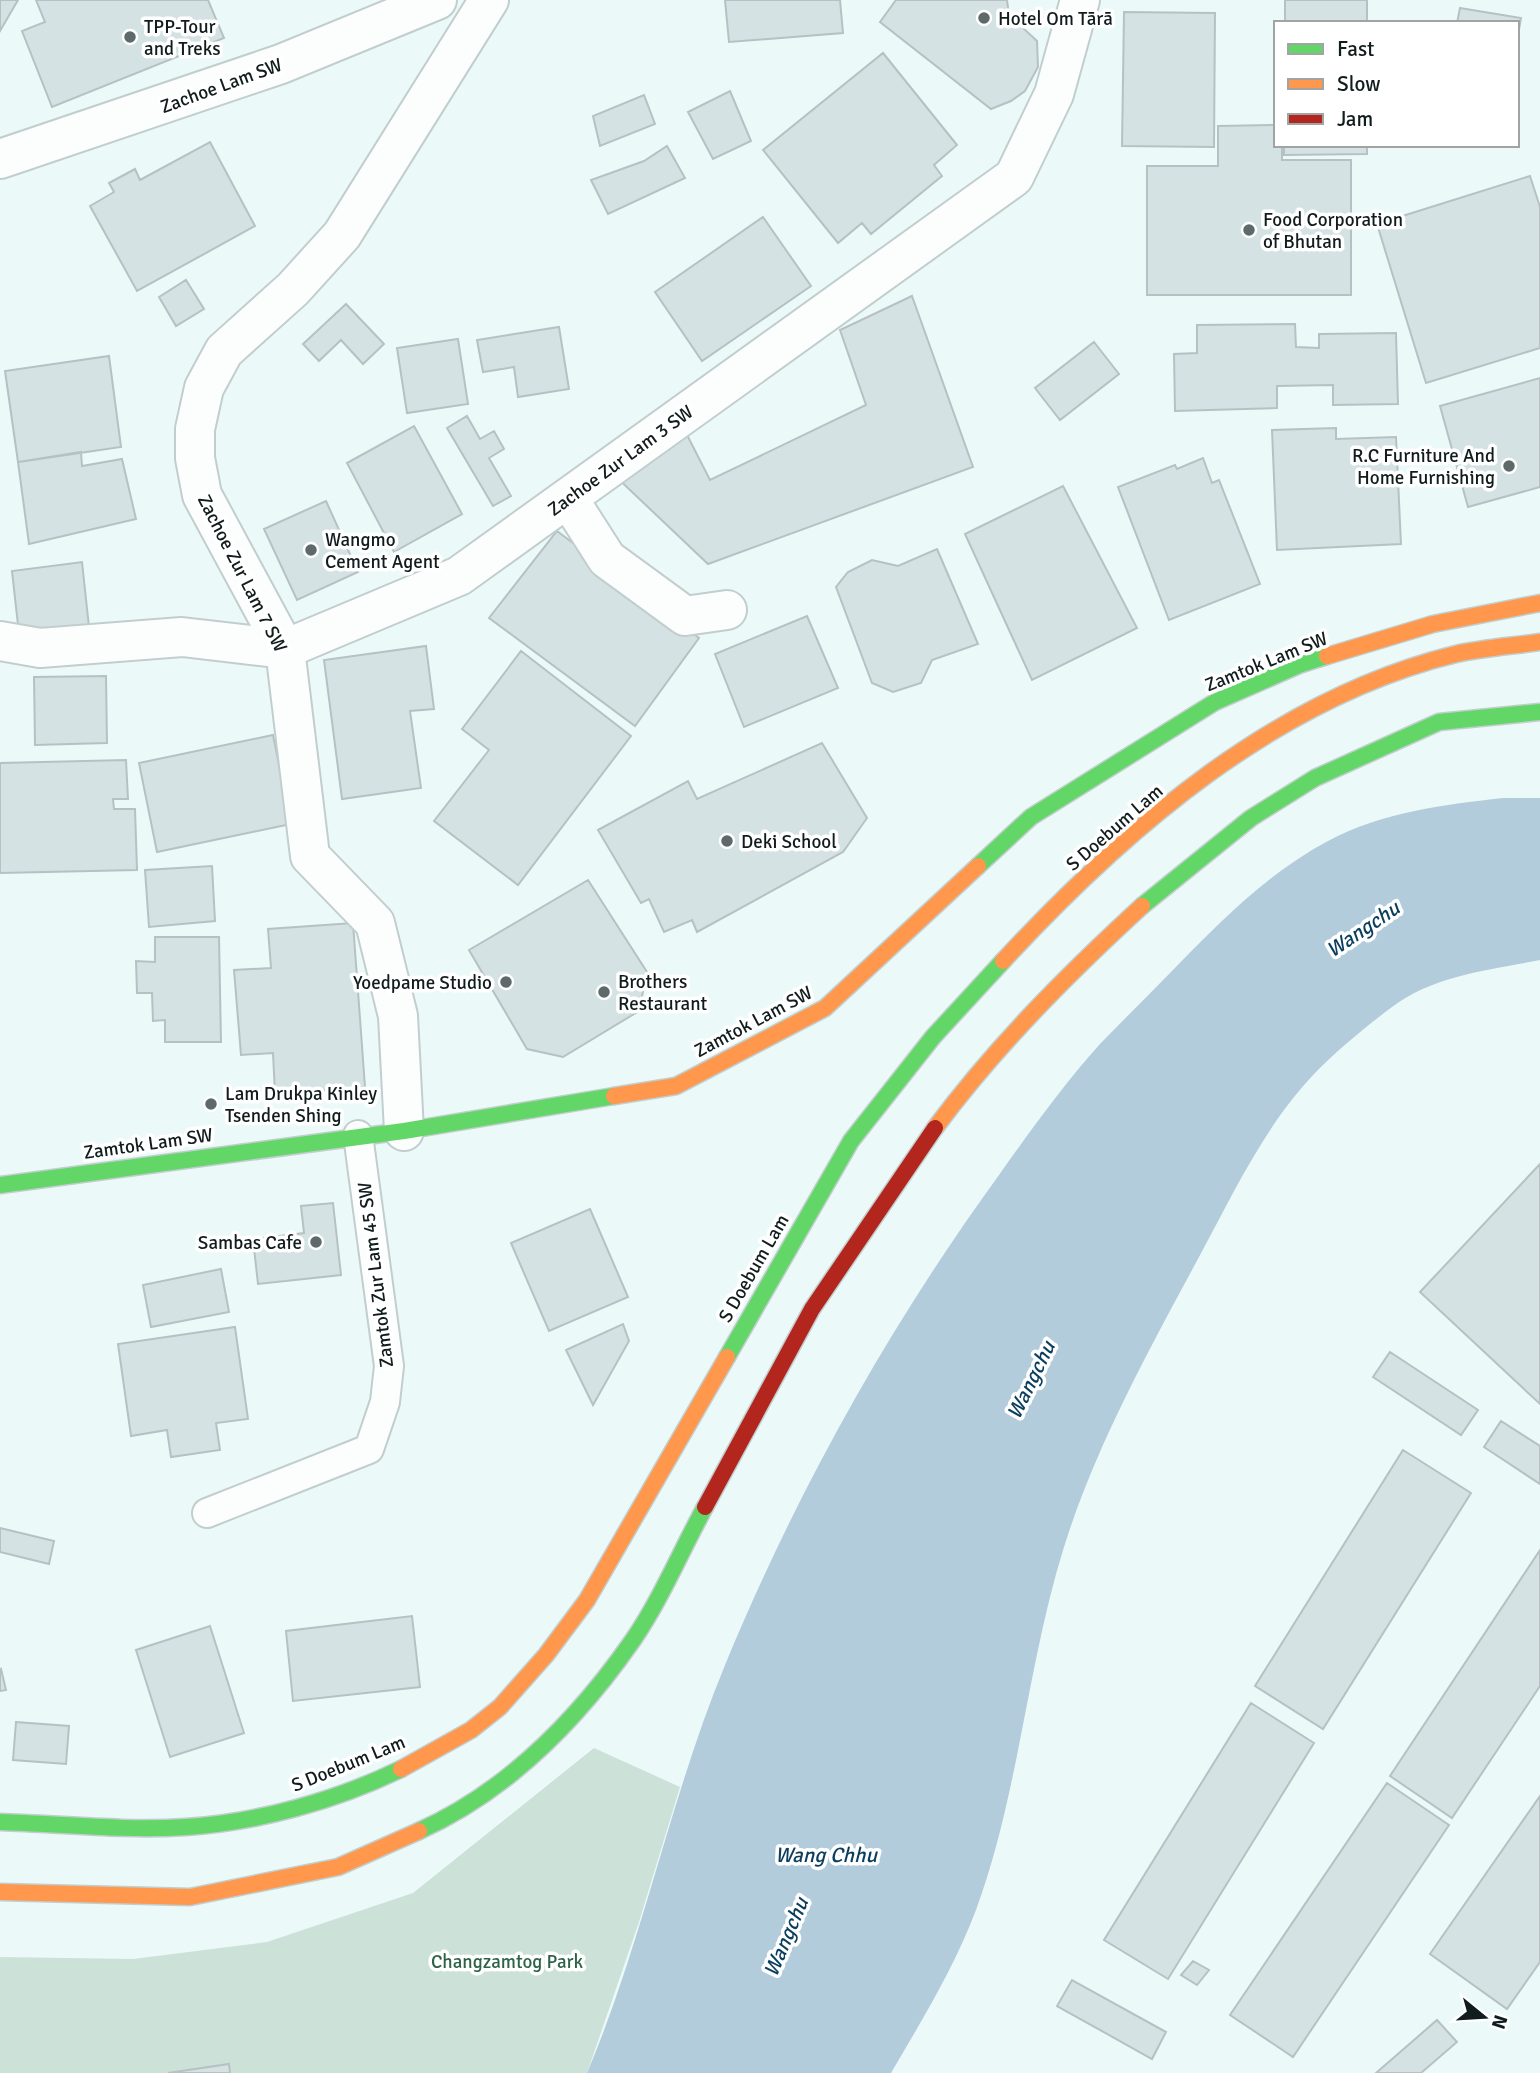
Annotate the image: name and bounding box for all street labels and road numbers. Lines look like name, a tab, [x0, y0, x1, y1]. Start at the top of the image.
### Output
street label: Zachoe Lam SW	[157, 53, 285, 119]
street label: Zachoe Zur Lam 3 SW	[543, 400, 698, 522]
street label: Zachoe Zur Lam 7 SW	[192, 491, 292, 656]
street label: Zamtok Lam SW	[1202, 626, 1331, 697]
street label: S Doebum Lam	[1061, 779, 1168, 876]
street label: Zamtok Lam SW	[690, 981, 817, 1063]
street label: Zamtok Lam SW	[82, 1123, 214, 1165]
street label: Zamtok Zur Lam 45 SW	[353, 1181, 399, 1369]
street label: S Doebum Lam	[713, 1210, 794, 1327]
street label: S Doebum Lam	[288, 1730, 409, 1798]

